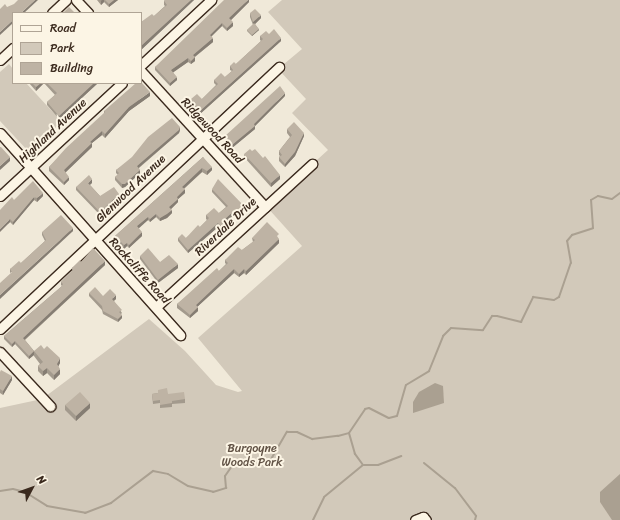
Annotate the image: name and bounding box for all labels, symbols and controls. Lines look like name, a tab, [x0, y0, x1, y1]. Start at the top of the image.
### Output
legend	[12, 12, 142, 84]
text: Road	[50, 17, 76, 39]
text: Park	[50, 37, 75, 59]
text: Building	[50, 57, 93, 79]
street label: Ridgewood Road	[178, 95, 246, 167]
street label: Highland Avenue	[16, 96, 90, 166]
street label: Glenwood Avenue	[93, 152, 169, 226]
street label: Riverdale Drive	[192, 195, 260, 259]
street label: Rockcliffe Road	[106, 235, 172, 307]
park label: Burgoyne Woods Park	[221, 442, 283, 470]
north arrow	[12, 468, 52, 508]
text: N	[32, 471, 51, 489]

